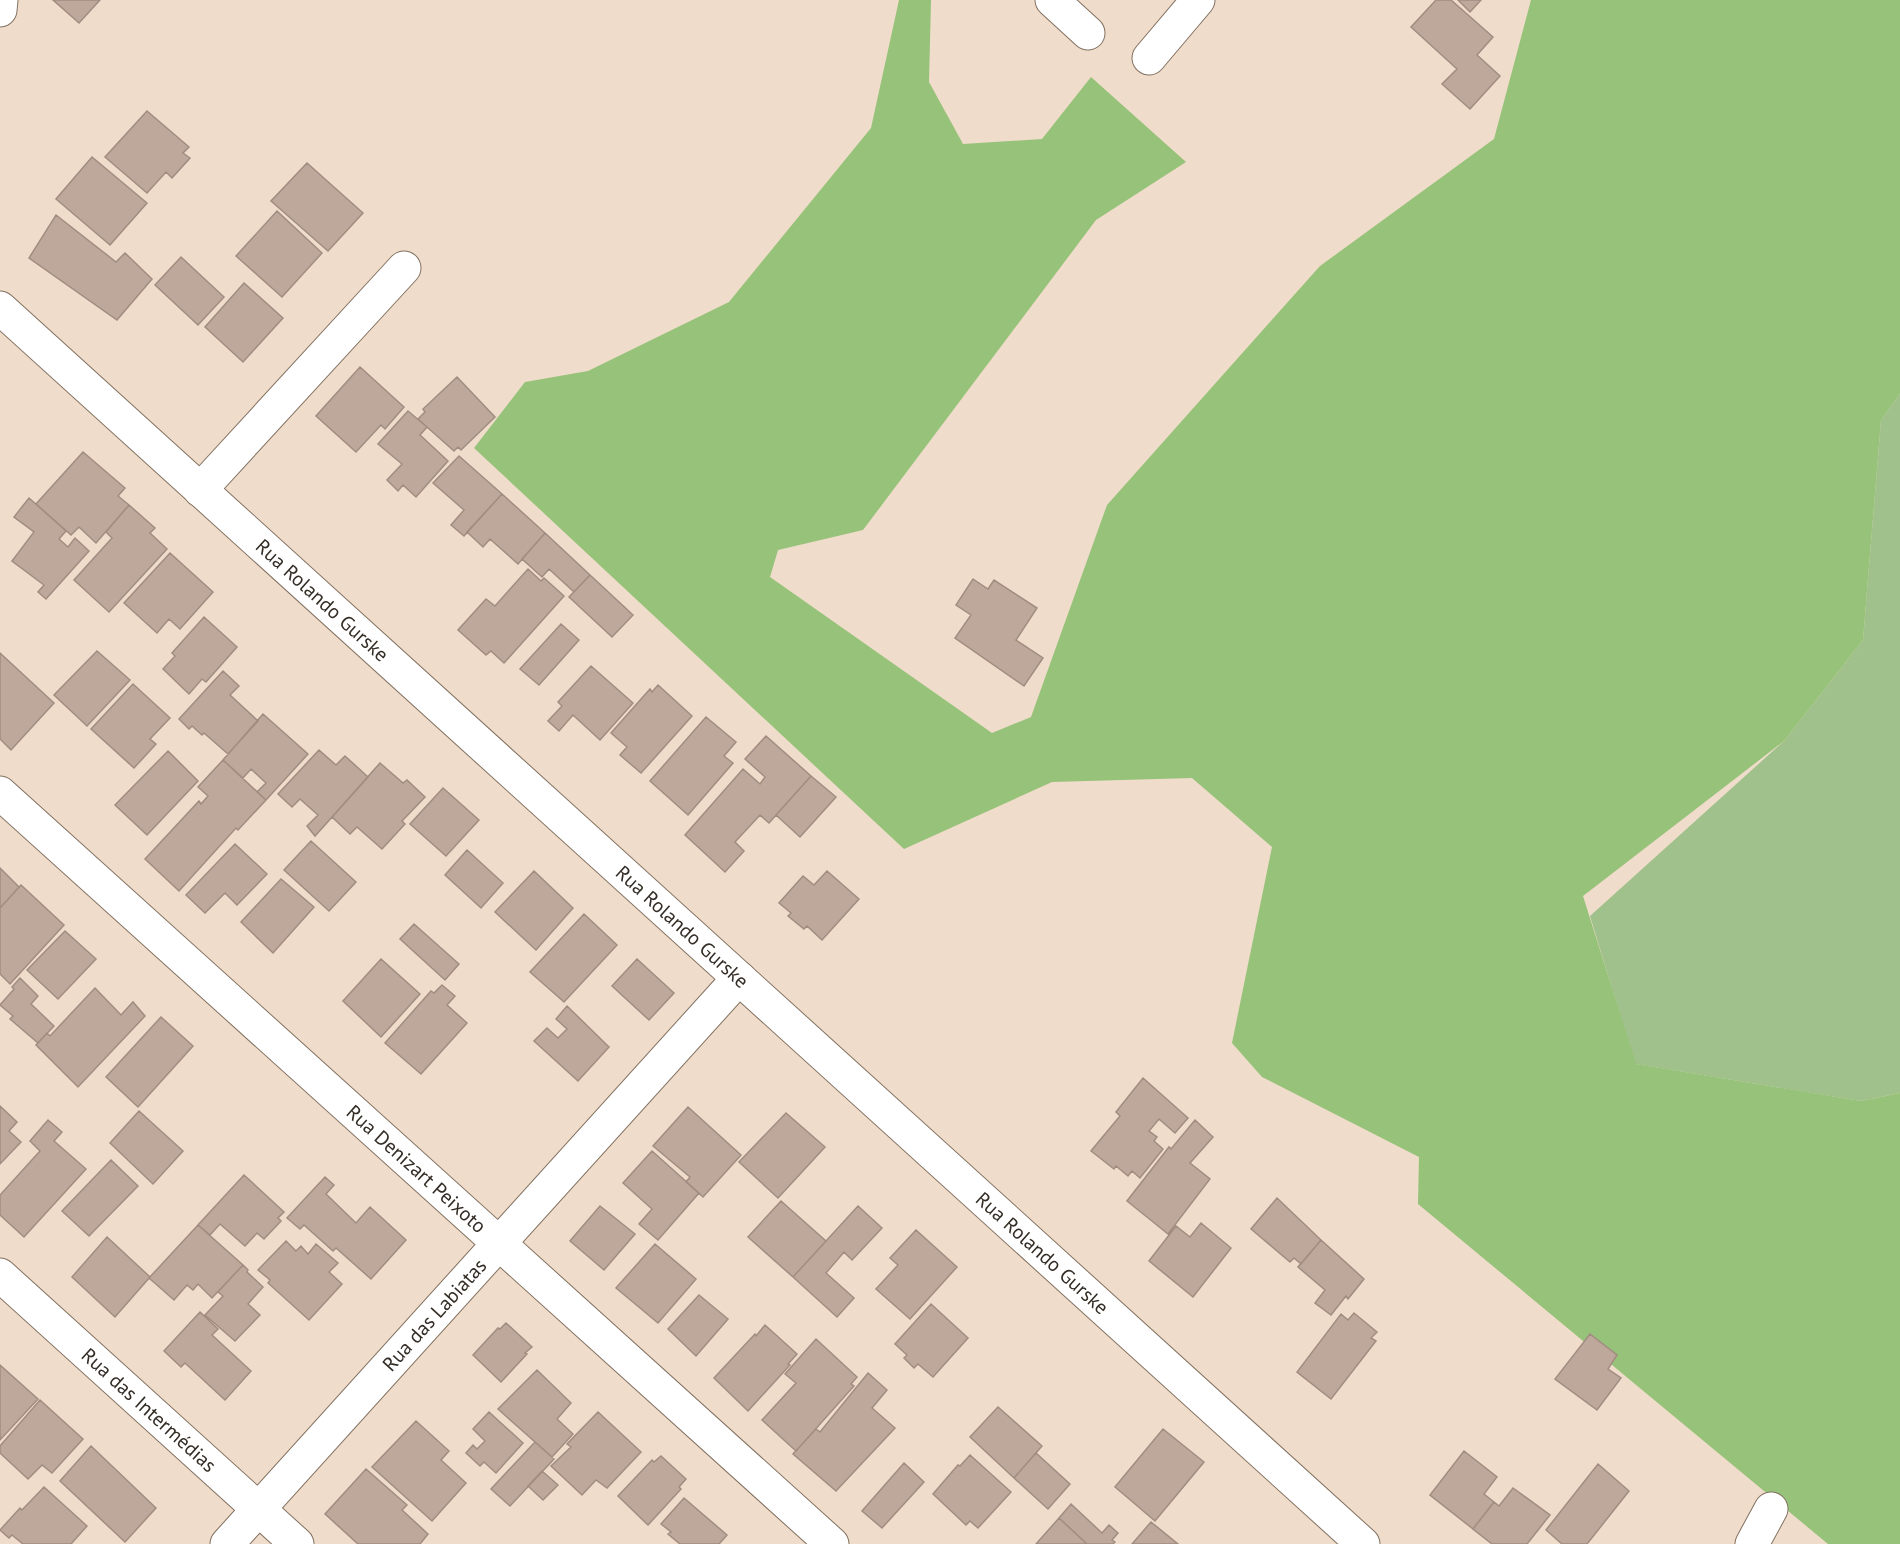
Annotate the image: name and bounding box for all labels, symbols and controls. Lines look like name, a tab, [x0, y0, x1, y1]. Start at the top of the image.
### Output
street label: Rua Rolando Gurske	[250, 533, 394, 667]
street label: Rua Rolando Gurske	[610, 860, 754, 994]
street label: Rua Denizart Peixoto	[341, 1099, 492, 1239]
street label: Rua Rolando Gurske	[970, 1186, 1114, 1320]
street label: Rua das Labiatas	[377, 1253, 492, 1377]
street label: Rua das Intermédias	[76, 1342, 222, 1478]

